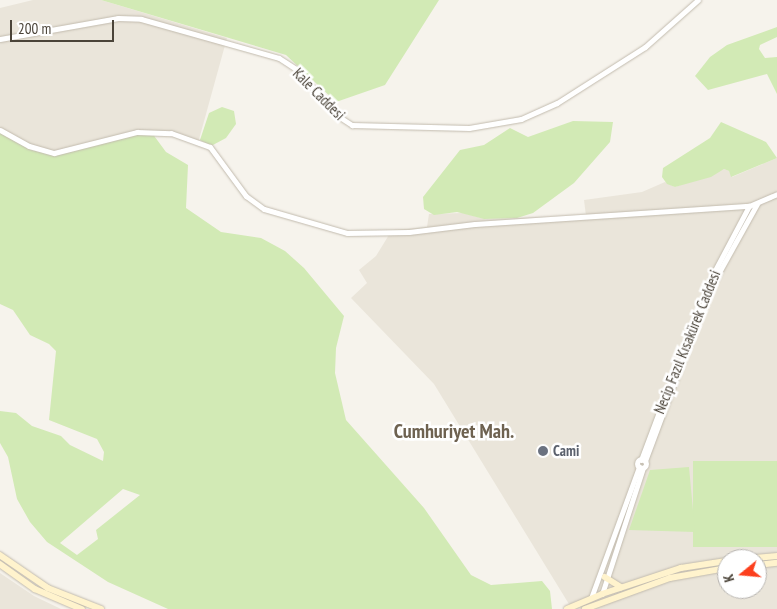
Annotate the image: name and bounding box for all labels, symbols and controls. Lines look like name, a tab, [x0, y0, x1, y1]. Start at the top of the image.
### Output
scale bar	[12, 10, 116, 42]
text: 200 m	[18, 19, 51, 38]
street label: Kale Caddesi	[289, 64, 349, 124]
street label: Necip Fazıl Kısakürek Caddesi	[650, 267, 724, 417]
district label: Cumhuriyet Mah.	[394, 419, 514, 443]
place label: Cami	[553, 442, 579, 460]
marker: Cami	[537, 445, 549, 457]
north arrow	[717, 549, 767, 599]
text: K	[719, 572, 738, 584]

